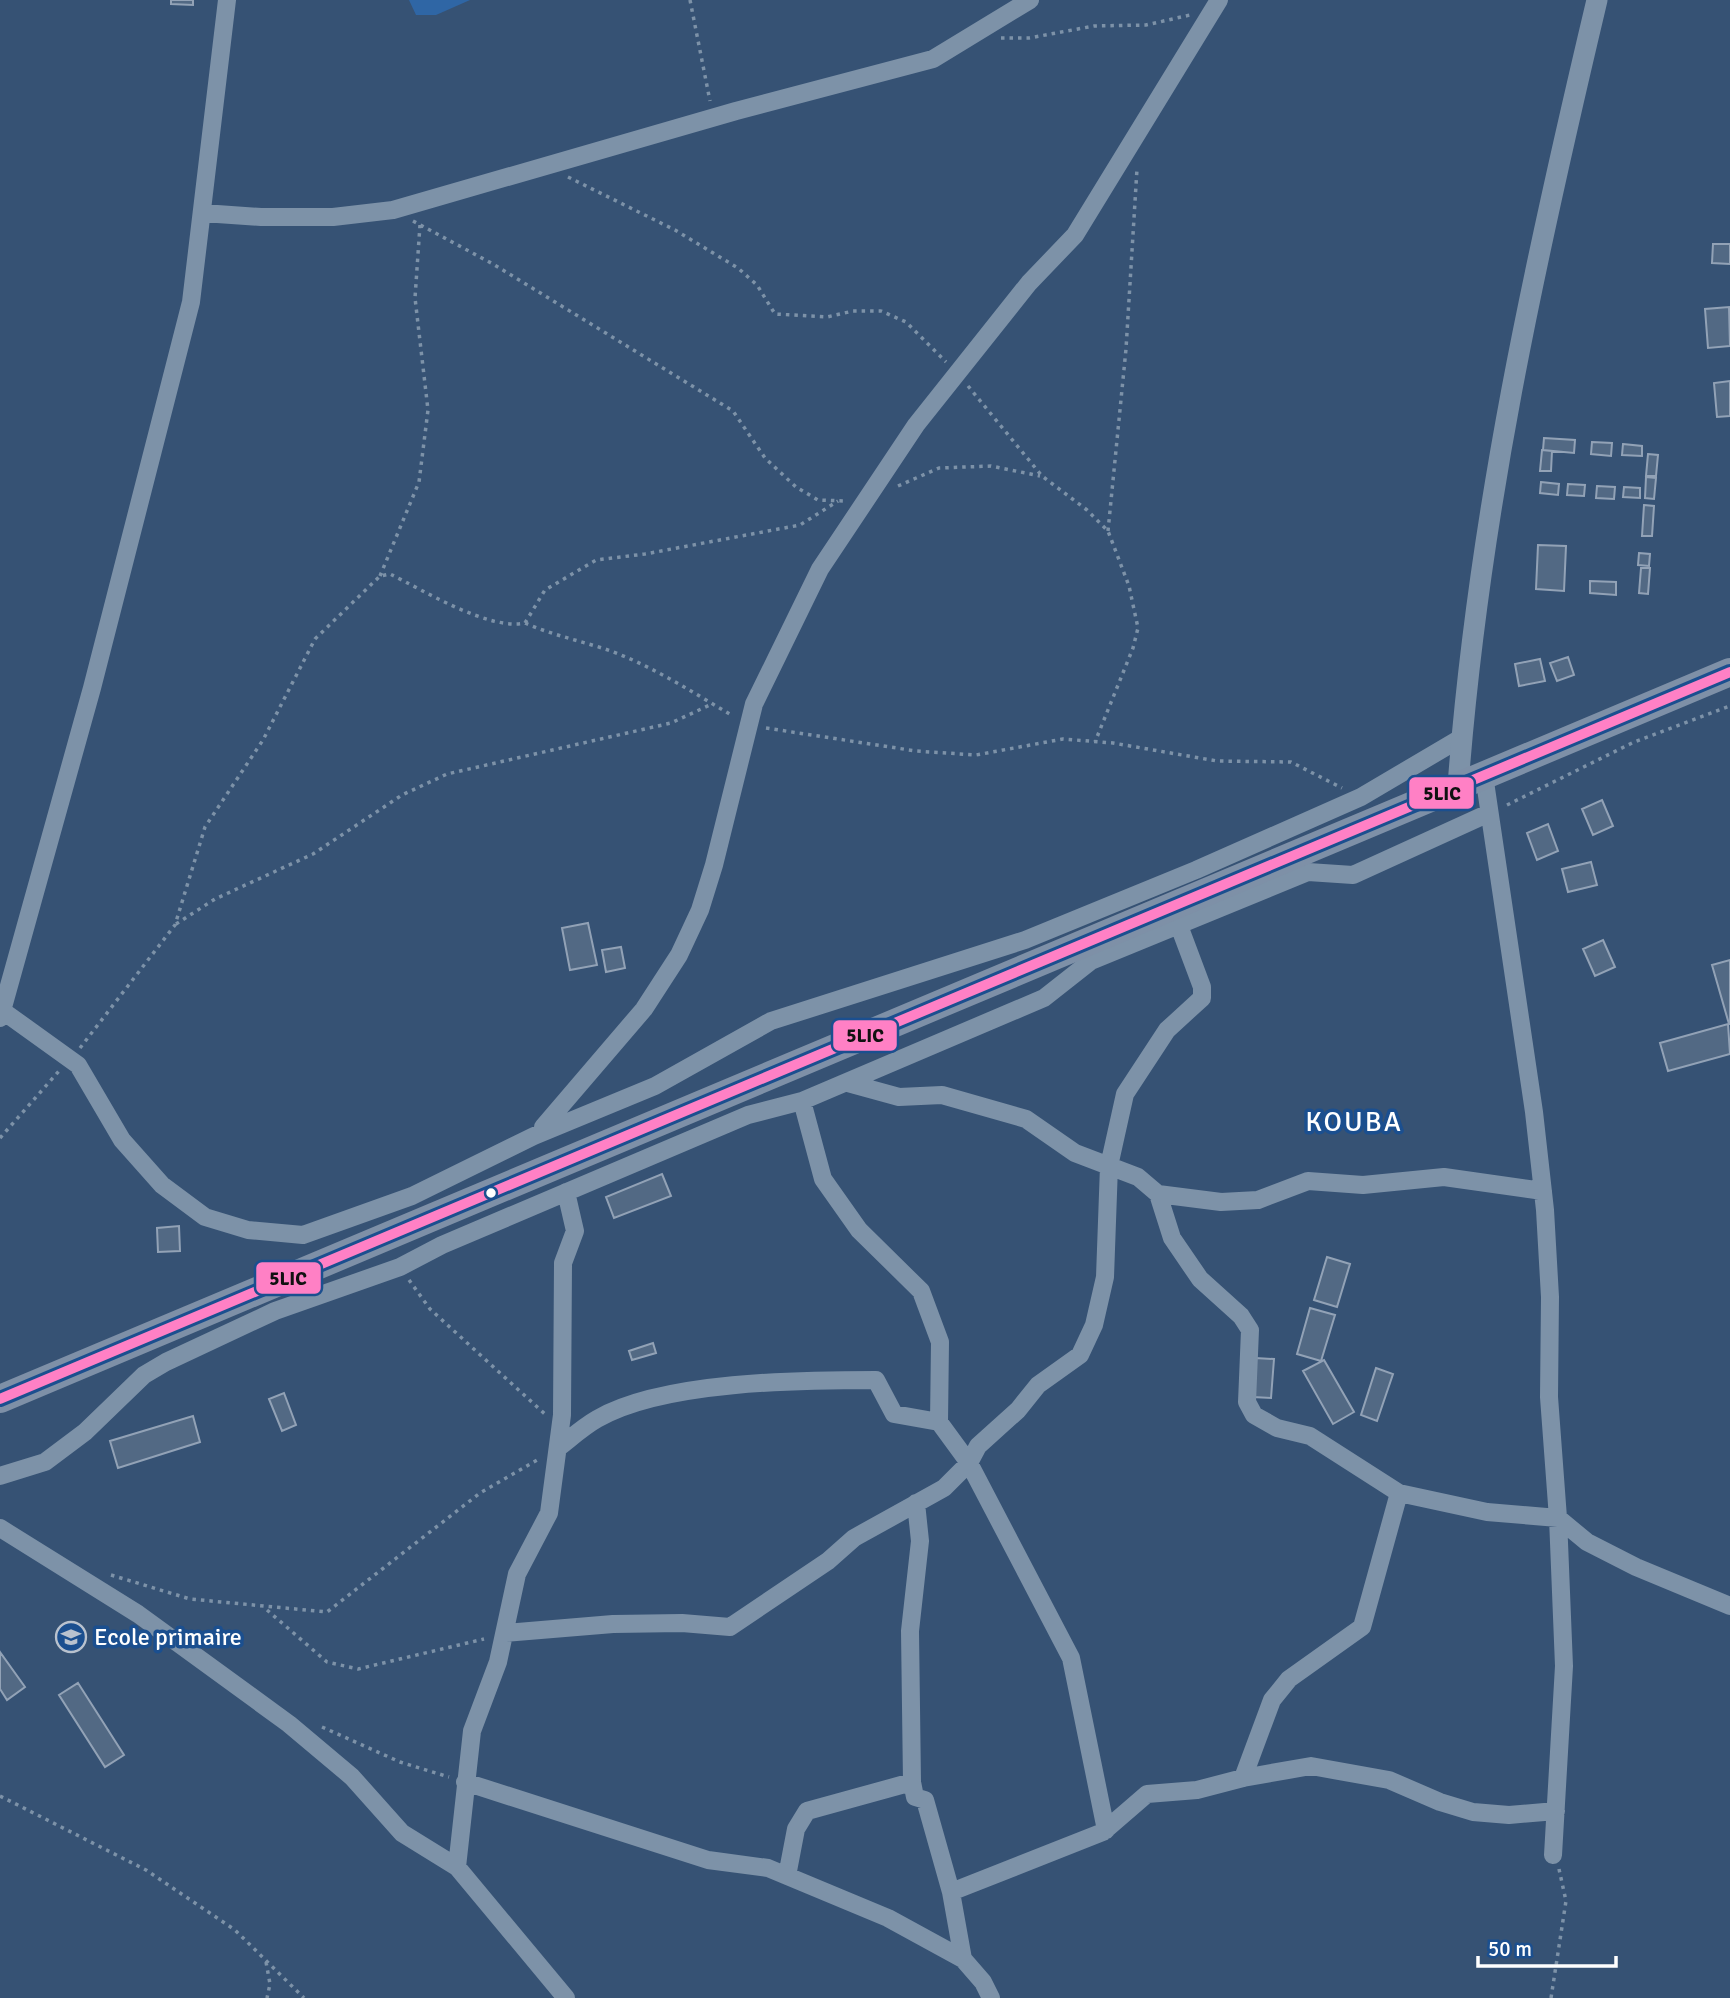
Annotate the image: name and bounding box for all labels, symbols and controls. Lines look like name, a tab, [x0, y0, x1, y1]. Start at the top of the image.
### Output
line badge: 5LIC	[1408, 776, 1475, 810]
text: 5LIC	[1423, 782, 1461, 806]
line badge: 5LIC	[832, 1019, 898, 1052]
text: 5LIC	[846, 1024, 884, 1048]
district label: KOUBA	[1305, 1105, 1403, 1139]
unlabelled marker	[484, 1186, 498, 1200]
line badge: 5LIC	[255, 1261, 322, 1295]
text: 5LIC	[269, 1267, 307, 1291]
school or university icon: Ecole primaire	[54, 1620, 88, 1654]
place label: Ecole primaire	[94, 1622, 242, 1652]
scale bar	[1478, 1924, 1616, 1968]
text: 50 m	[1488, 1936, 1532, 1962]

